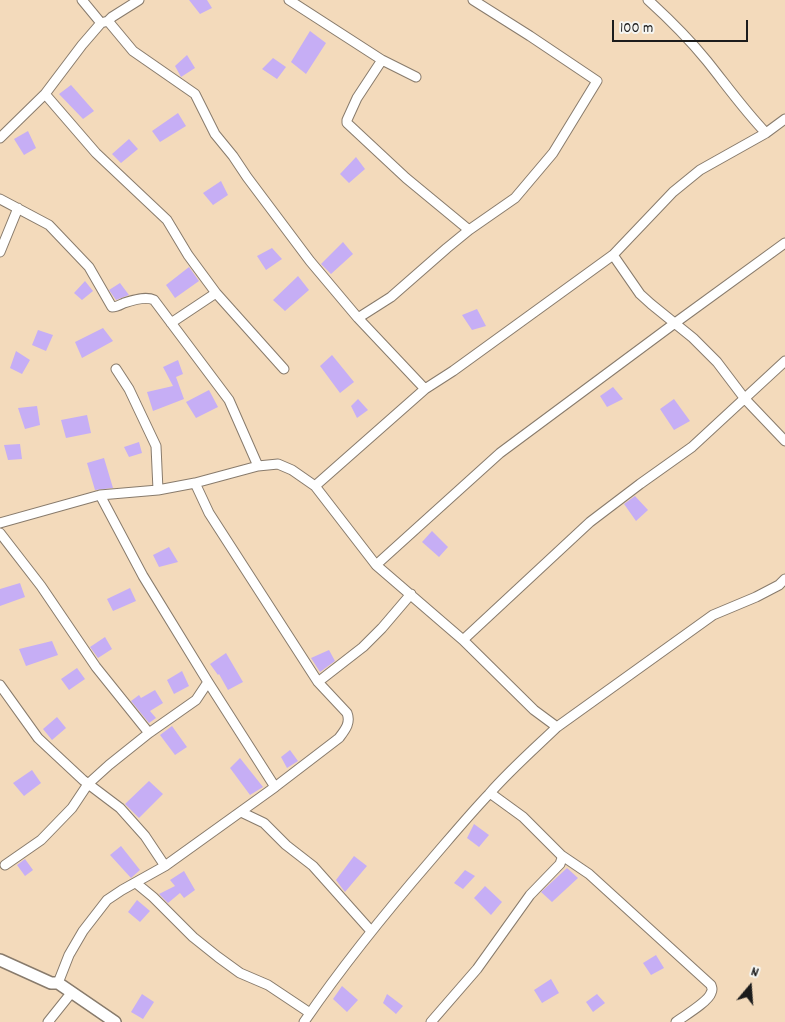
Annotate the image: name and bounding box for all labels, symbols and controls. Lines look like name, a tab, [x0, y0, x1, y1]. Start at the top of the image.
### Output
scale bar	[615, 10, 751, 42]
text: 100 m	[620, 18, 653, 40]
north arrow	[725, 962, 775, 1012]
text: N	[748, 962, 761, 983]

